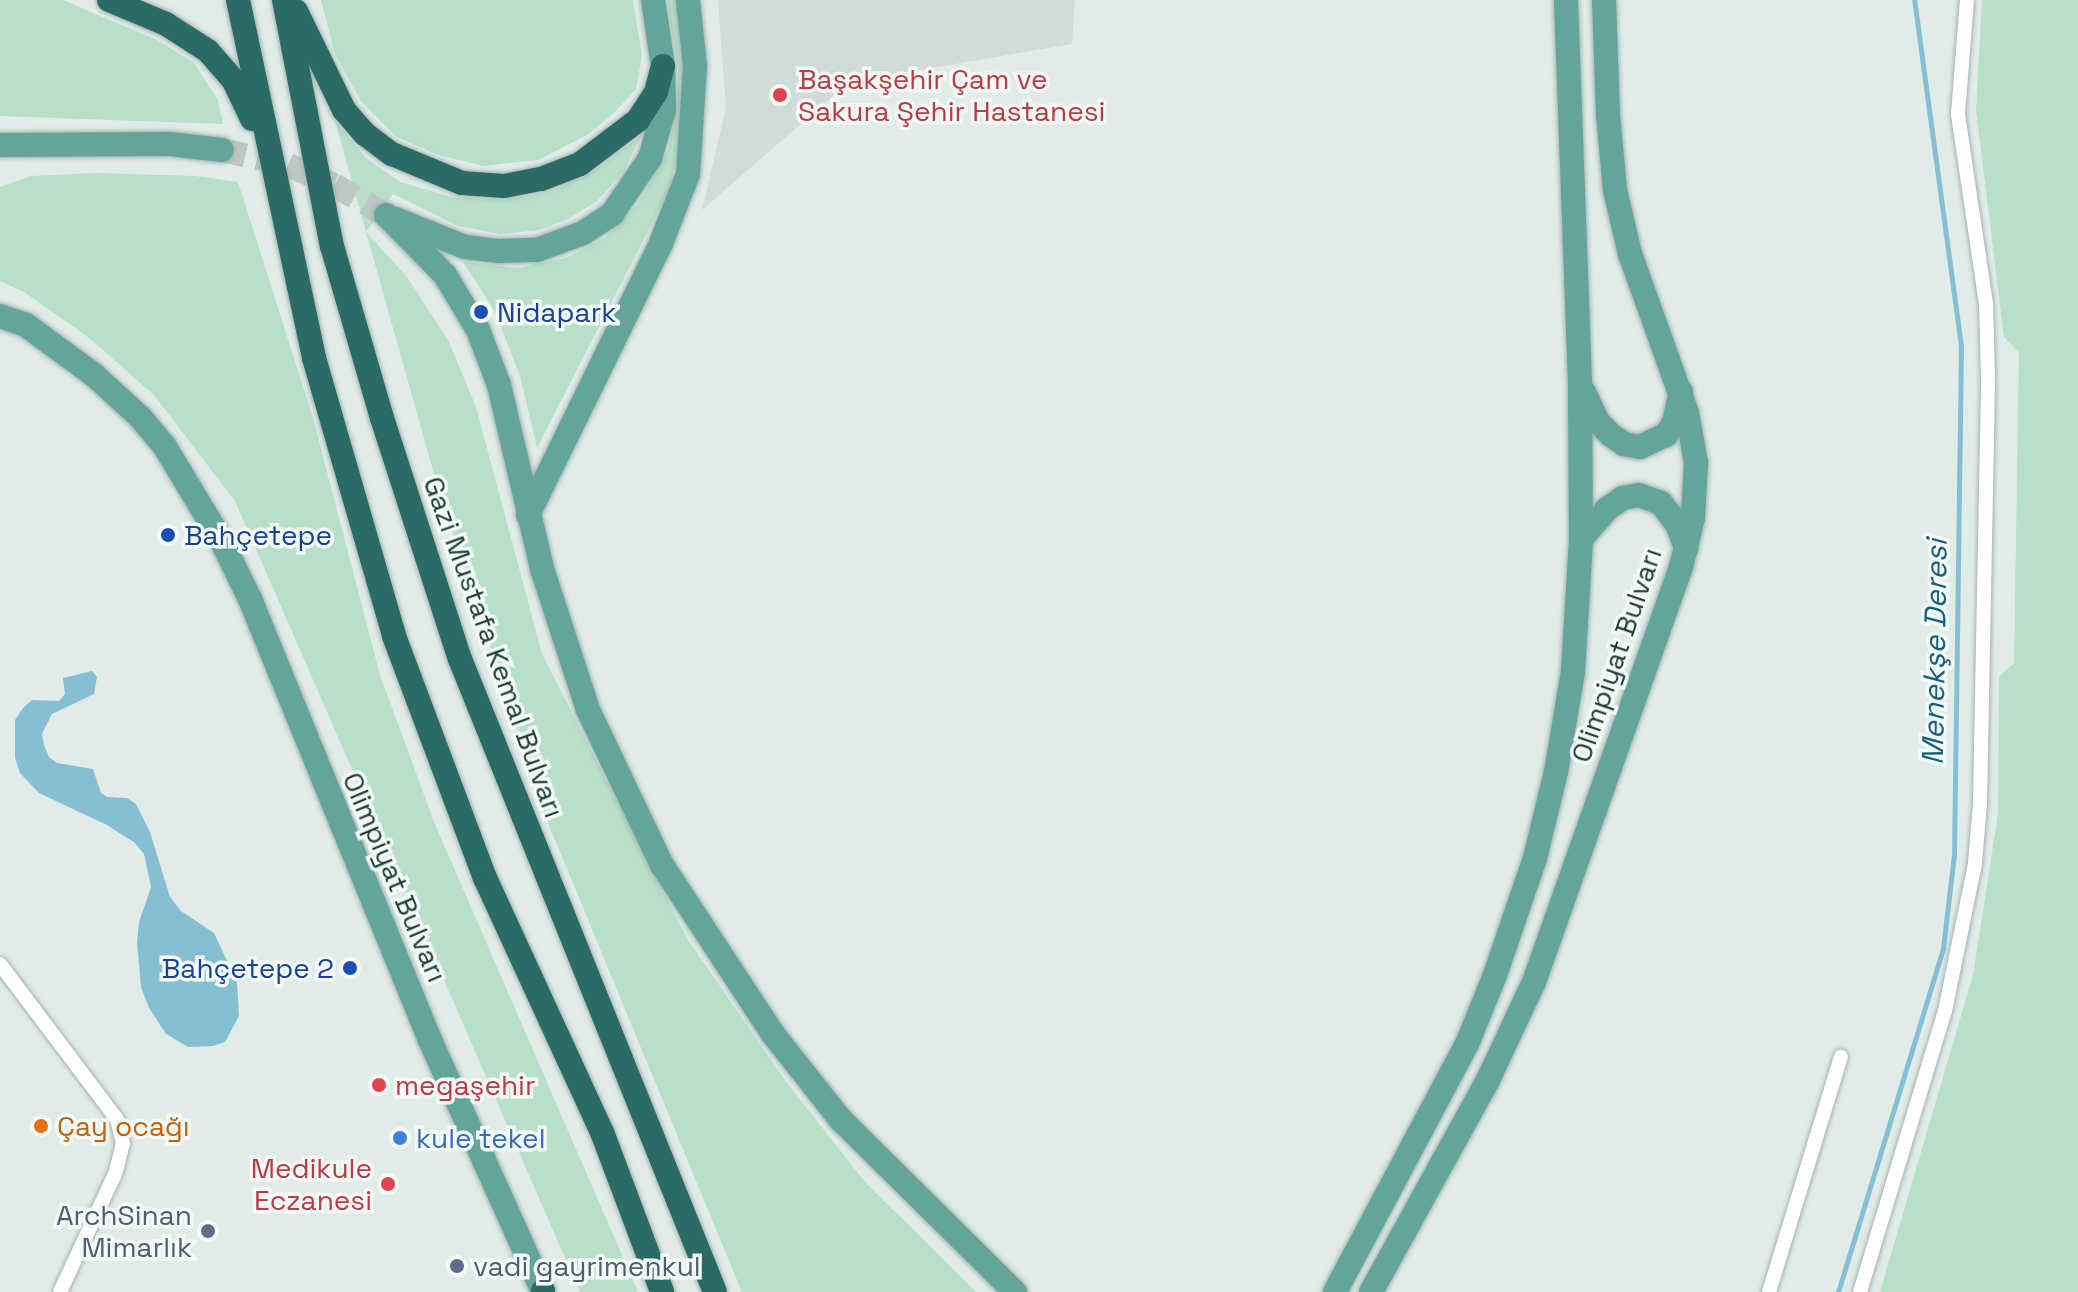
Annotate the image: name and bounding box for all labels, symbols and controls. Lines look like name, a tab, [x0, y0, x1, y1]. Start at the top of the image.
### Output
place label: Başakşehir Çam ve Sakura Şehir Hastanesi	[798, 62, 1105, 128]
marker: Başakşehir Çam ve Sakura Şehir Hastanesi	[769, 84, 791, 106]
place label: Nidapark	[497, 295, 616, 329]
marker: Nidapark	[472, 303, 490, 321]
street label: Gazi Mustafa Kemal Bulvarı	[417, 472, 571, 822]
place label: Bahçetepe	[184, 518, 332, 552]
marker: Bahçetepe	[159, 526, 177, 544]
water label: Menekşe Deresi	[1915, 539, 1955, 765]
street label: Olimpiyat Bulvarı	[1564, 543, 1668, 767]
street label: Olimpiyat Bulvarı	[336, 767, 454, 987]
place label: Bahçetepe 2	[162, 951, 334, 985]
marker: Bahçetepe 2	[341, 959, 359, 977]
place label: megaşehir	[395, 1068, 536, 1102]
marker: megaşehir	[370, 1076, 388, 1094]
place label: Çay ocağı	[57, 1109, 190, 1143]
marker: Çay ocağı	[32, 1117, 50, 1135]
place label: kule tekel	[416, 1121, 546, 1155]
marker: kule tekel	[391, 1129, 409, 1147]
place label: Medikule Eczanesi	[251, 1151, 372, 1217]
marker: Medikule Eczanesi	[379, 1175, 397, 1193]
place label: ArchSinan Mimarlık	[56, 1198, 192, 1264]
marker: ArchSinan Mimarlık	[199, 1222, 217, 1240]
place label: vadi gayrimenkul	[473, 1249, 701, 1283]
marker: vadi gayrimenkul	[448, 1257, 466, 1275]

